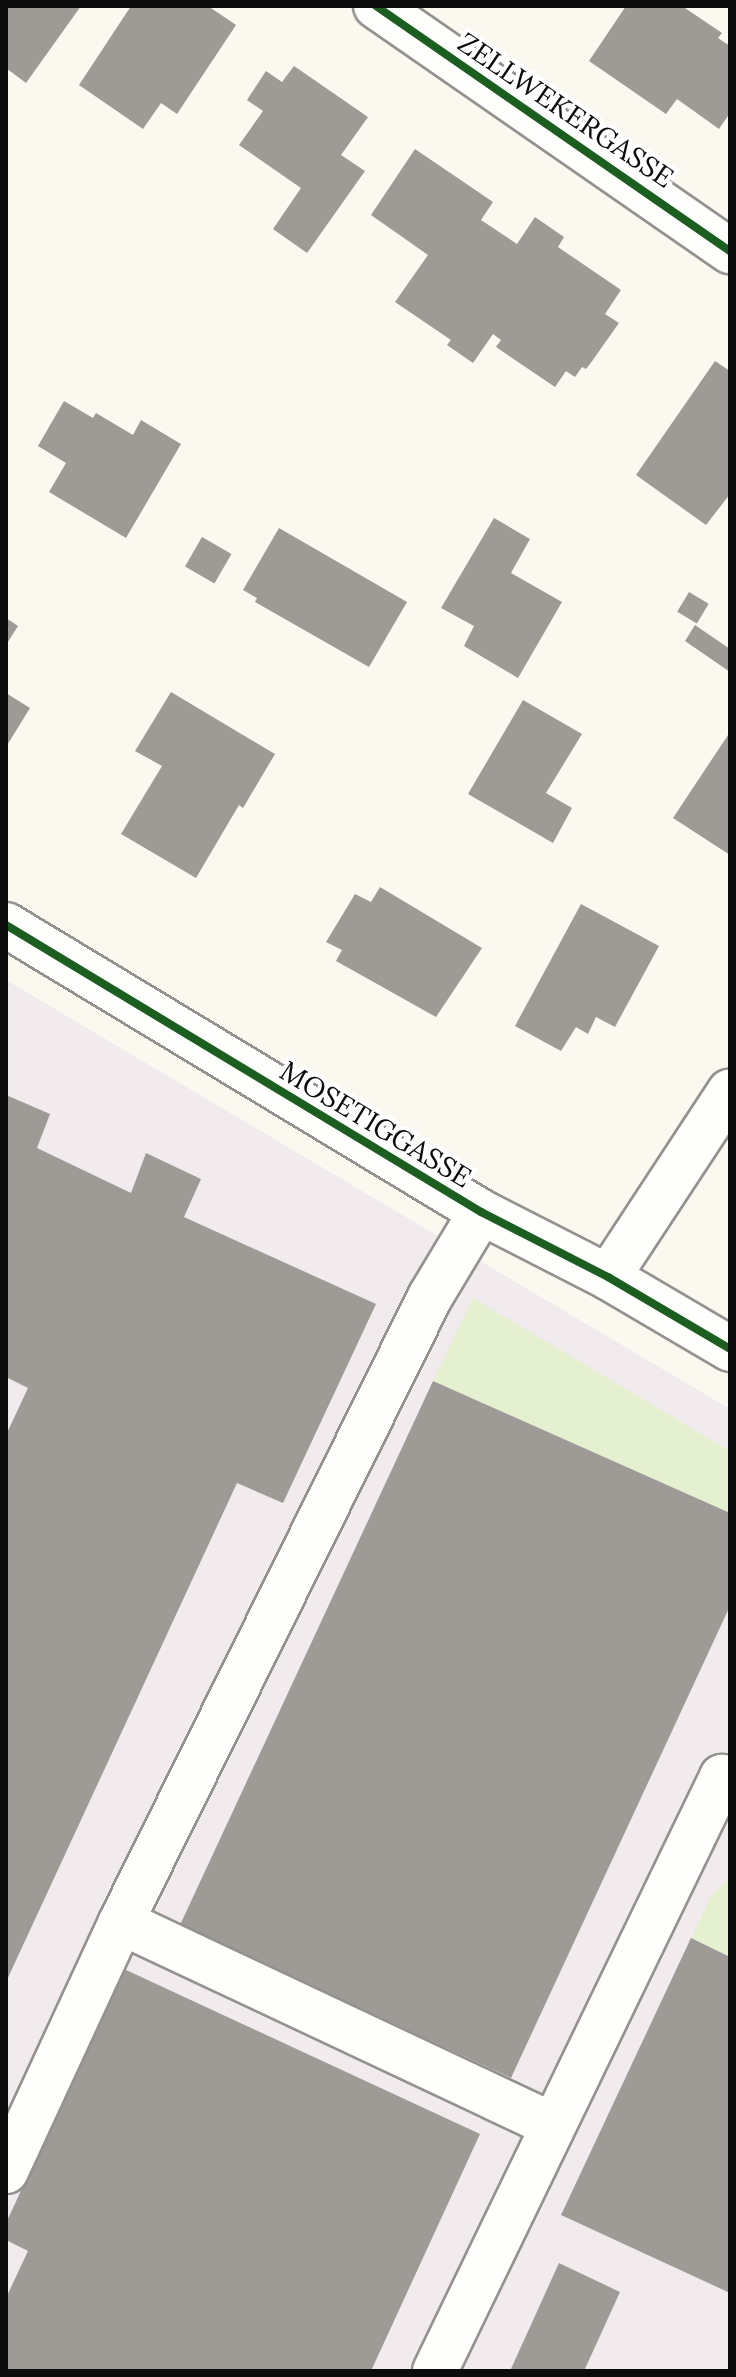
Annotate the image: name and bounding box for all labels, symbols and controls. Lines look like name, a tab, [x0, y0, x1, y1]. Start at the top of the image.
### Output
street label: ZELLWEKERGASSE	[452, 25, 680, 195]
street label: MOSETIGGASSE	[274, 1054, 478, 1194]

